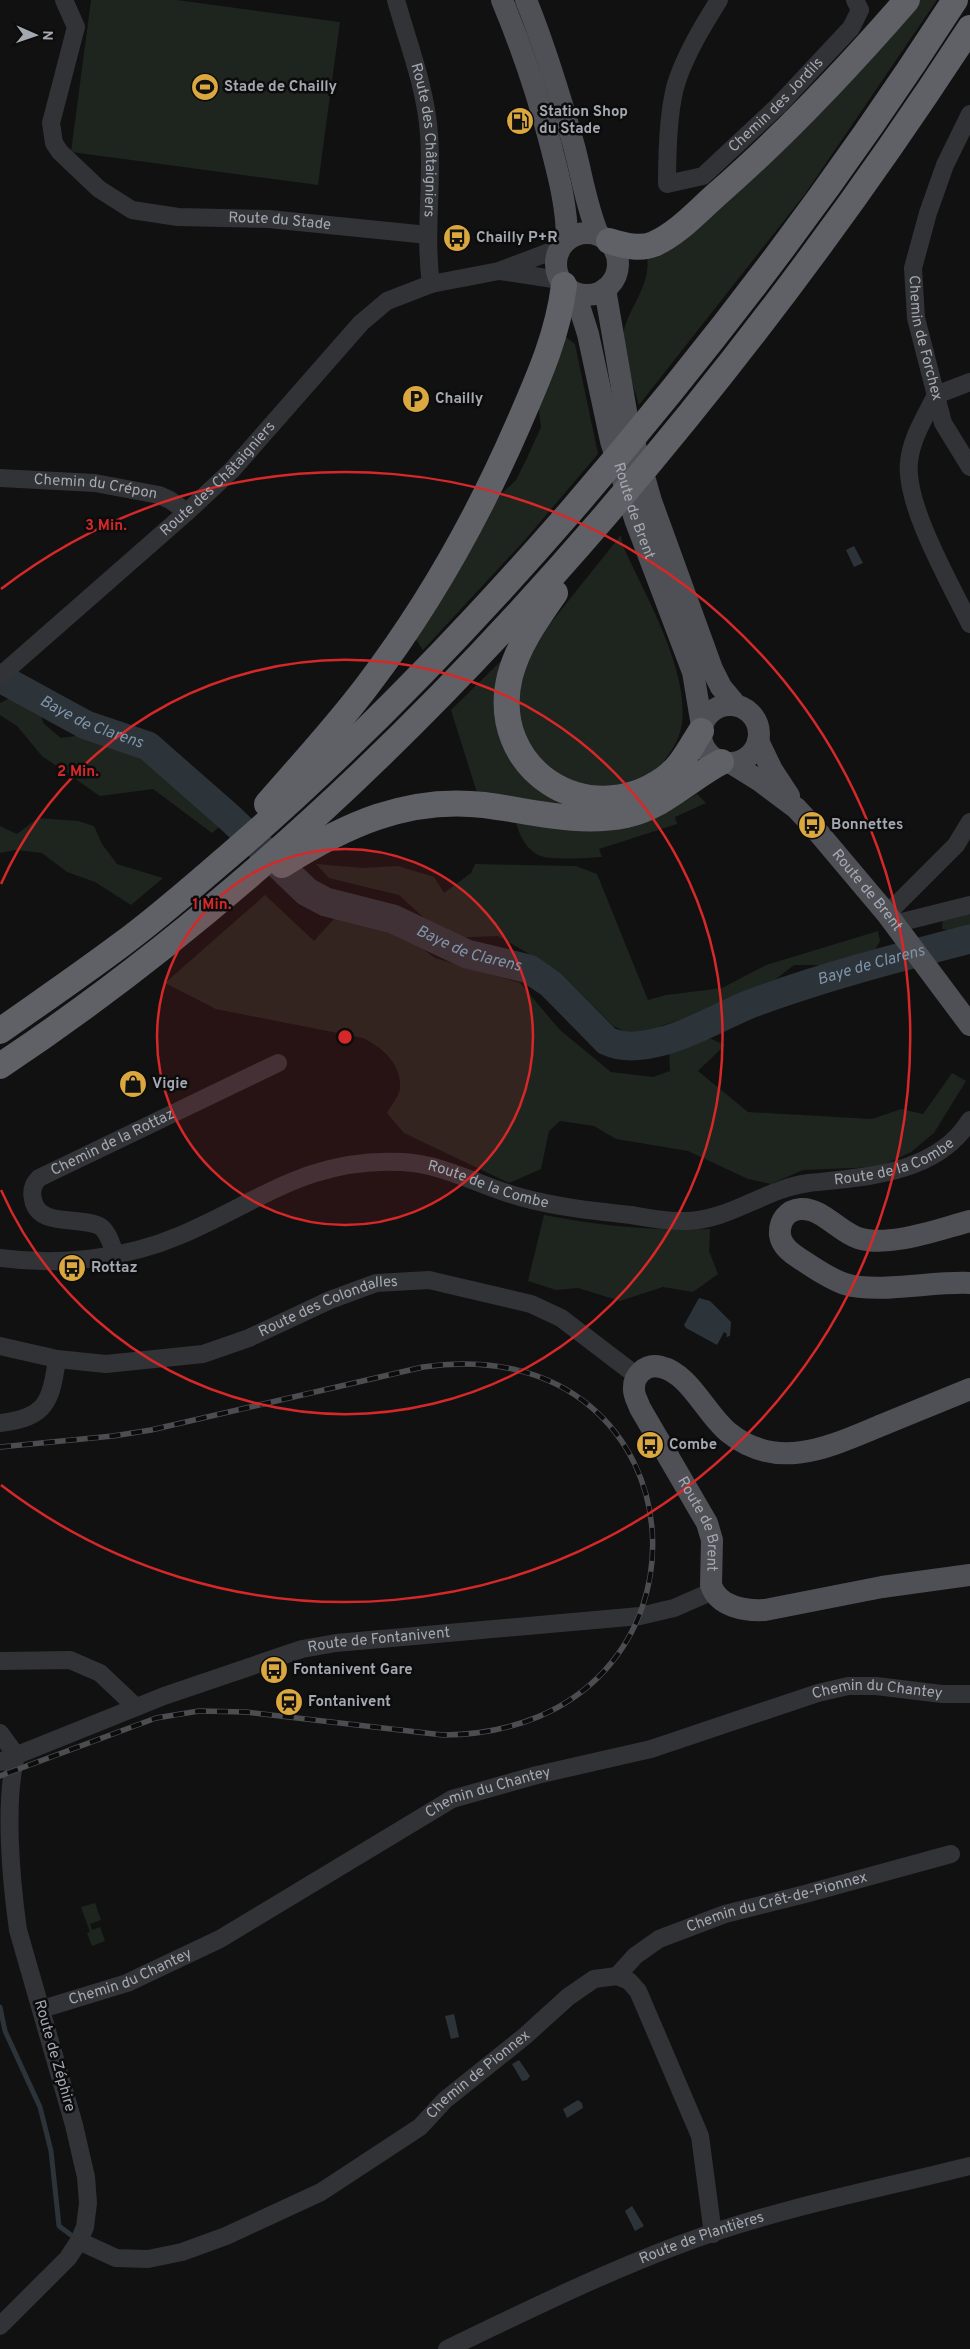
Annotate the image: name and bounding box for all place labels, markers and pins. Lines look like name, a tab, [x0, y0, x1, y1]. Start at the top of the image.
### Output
sports icon: Stade de Chailly	[190, 72, 220, 102]
place label: Stade de Chailly	[224, 78, 338, 97]
place label: Station Shop du Stade	[539, 103, 628, 139]
fuel station icon: Station Shop du Stade	[505, 106, 535, 136]
bus stop icon: Chailly P+R	[442, 223, 472, 253]
place label: Chailly P+R	[476, 229, 558, 248]
parking icon: Chailly	[401, 384, 431, 414]
place label: Chailly	[435, 390, 484, 409]
bus stop icon: Bonnettes	[797, 810, 827, 840]
place label: Bonnettes	[831, 816, 903, 835]
centre of rings	[336, 1028, 354, 1046]
shop icon: Vigie	[118, 1069, 148, 1099]
place label: Vigie	[152, 1075, 188, 1094]
bus stop icon: Rottaz	[57, 1253, 87, 1283]
place label: Rottaz	[91, 1259, 138, 1278]
bus stop icon: Combe	[635, 1430, 665, 1460]
place label: Combe	[669, 1436, 717, 1455]
bus stop icon: Fontanivent Gare	[259, 1655, 289, 1685]
place label: Fontanivent Gare	[293, 1661, 413, 1680]
station icon: Fontanivent	[274, 1687, 304, 1717]
place label: Fontanivent	[308, 1693, 391, 1712]

